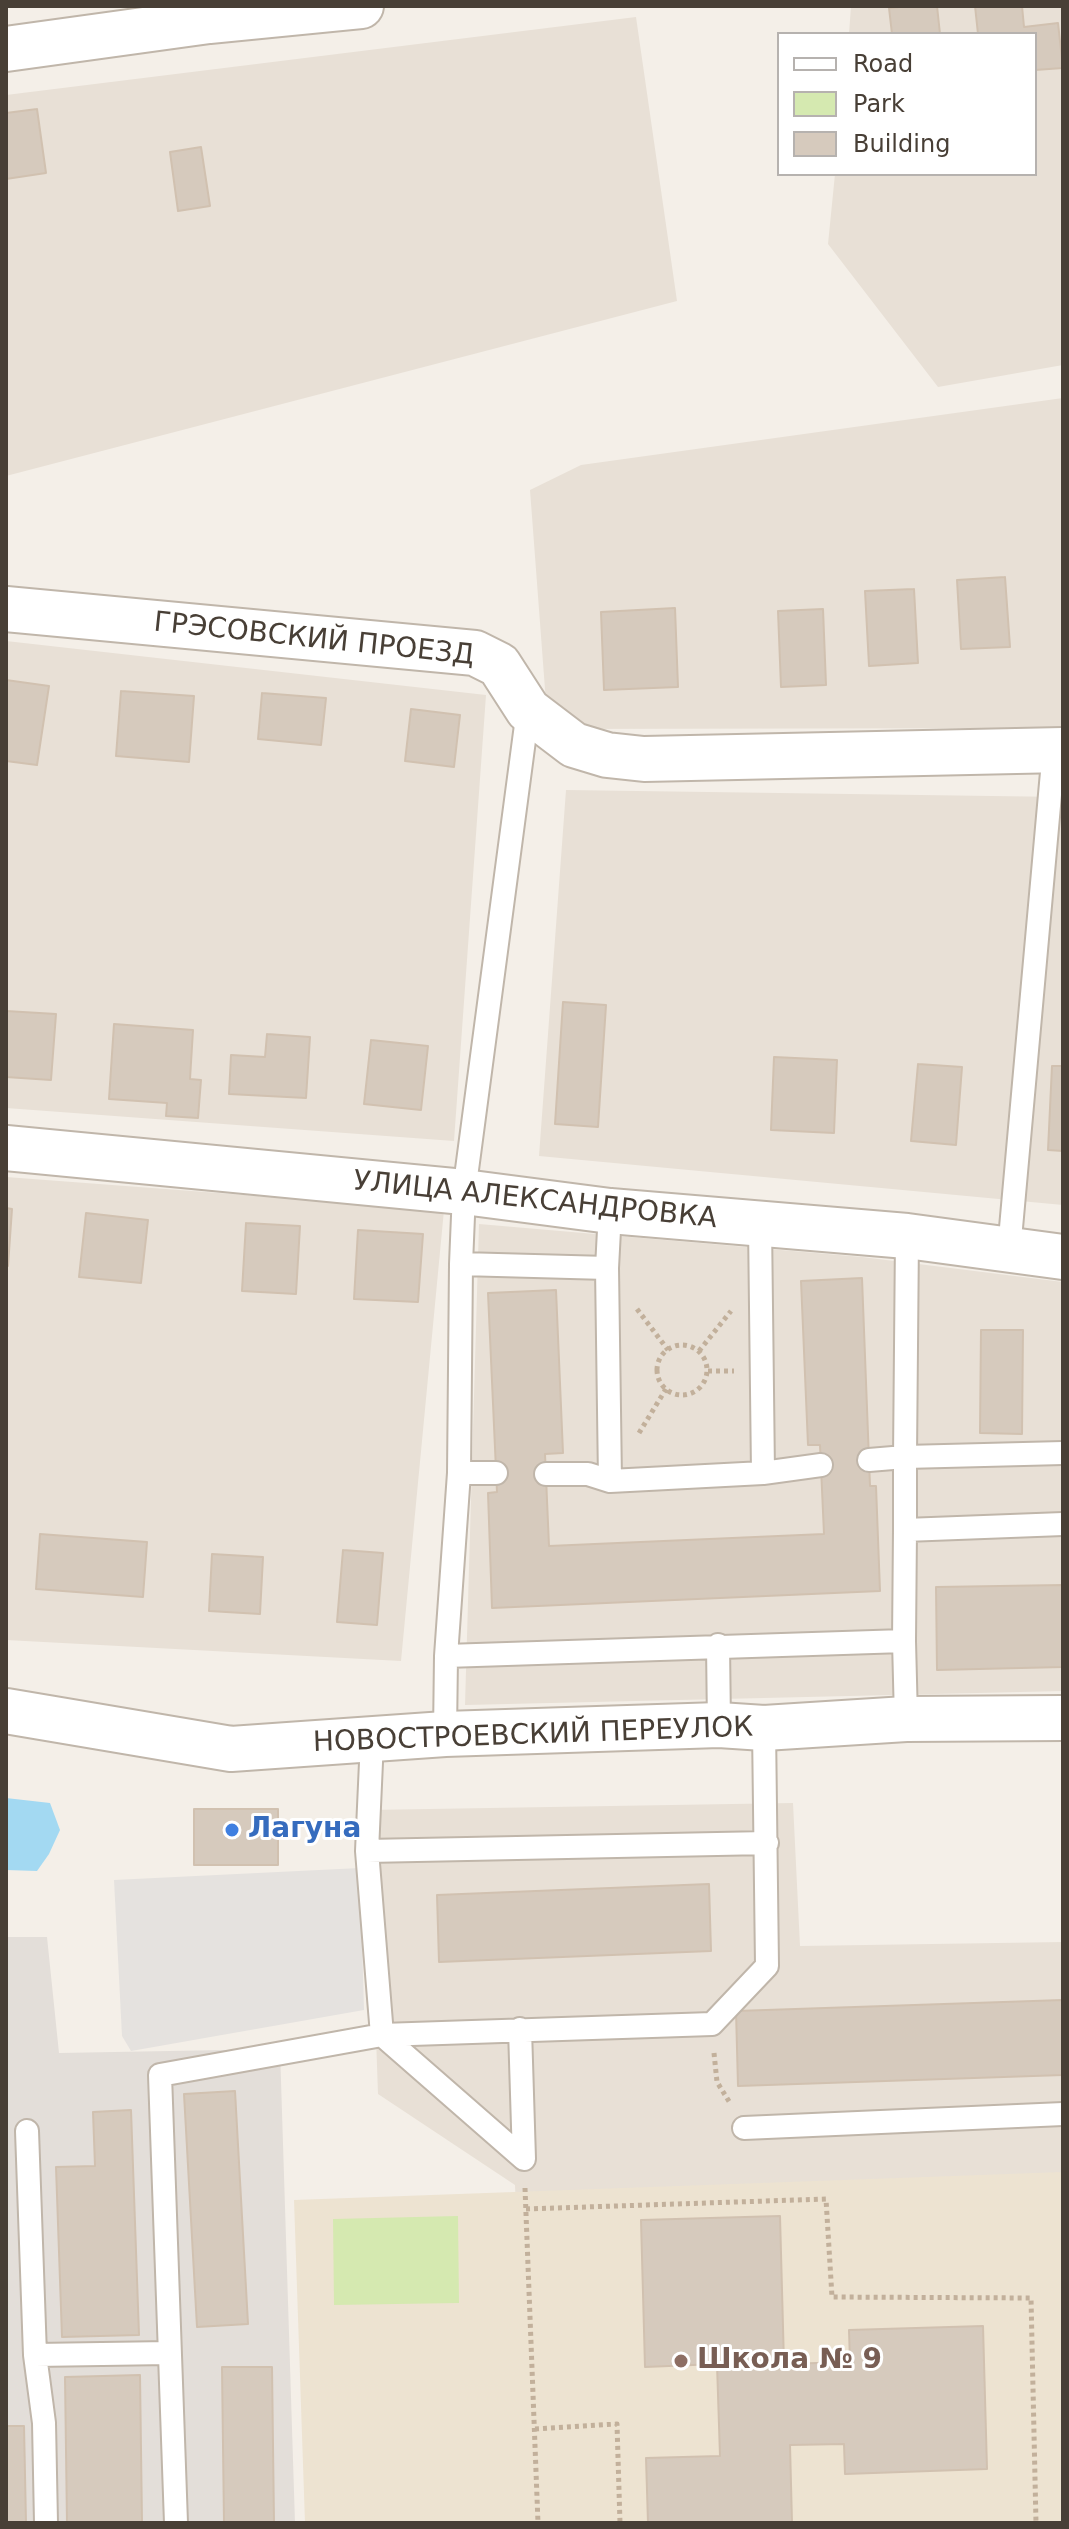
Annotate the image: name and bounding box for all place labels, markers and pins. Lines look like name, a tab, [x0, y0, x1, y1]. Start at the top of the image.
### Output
place label: Лагуна	[248, 1813, 361, 1847]
marker: Лагуна	[223, 1821, 241, 1839]
place label: Школа № 9	[697, 2344, 882, 2378]
marker: Школа № 9	[672, 2352, 690, 2370]

